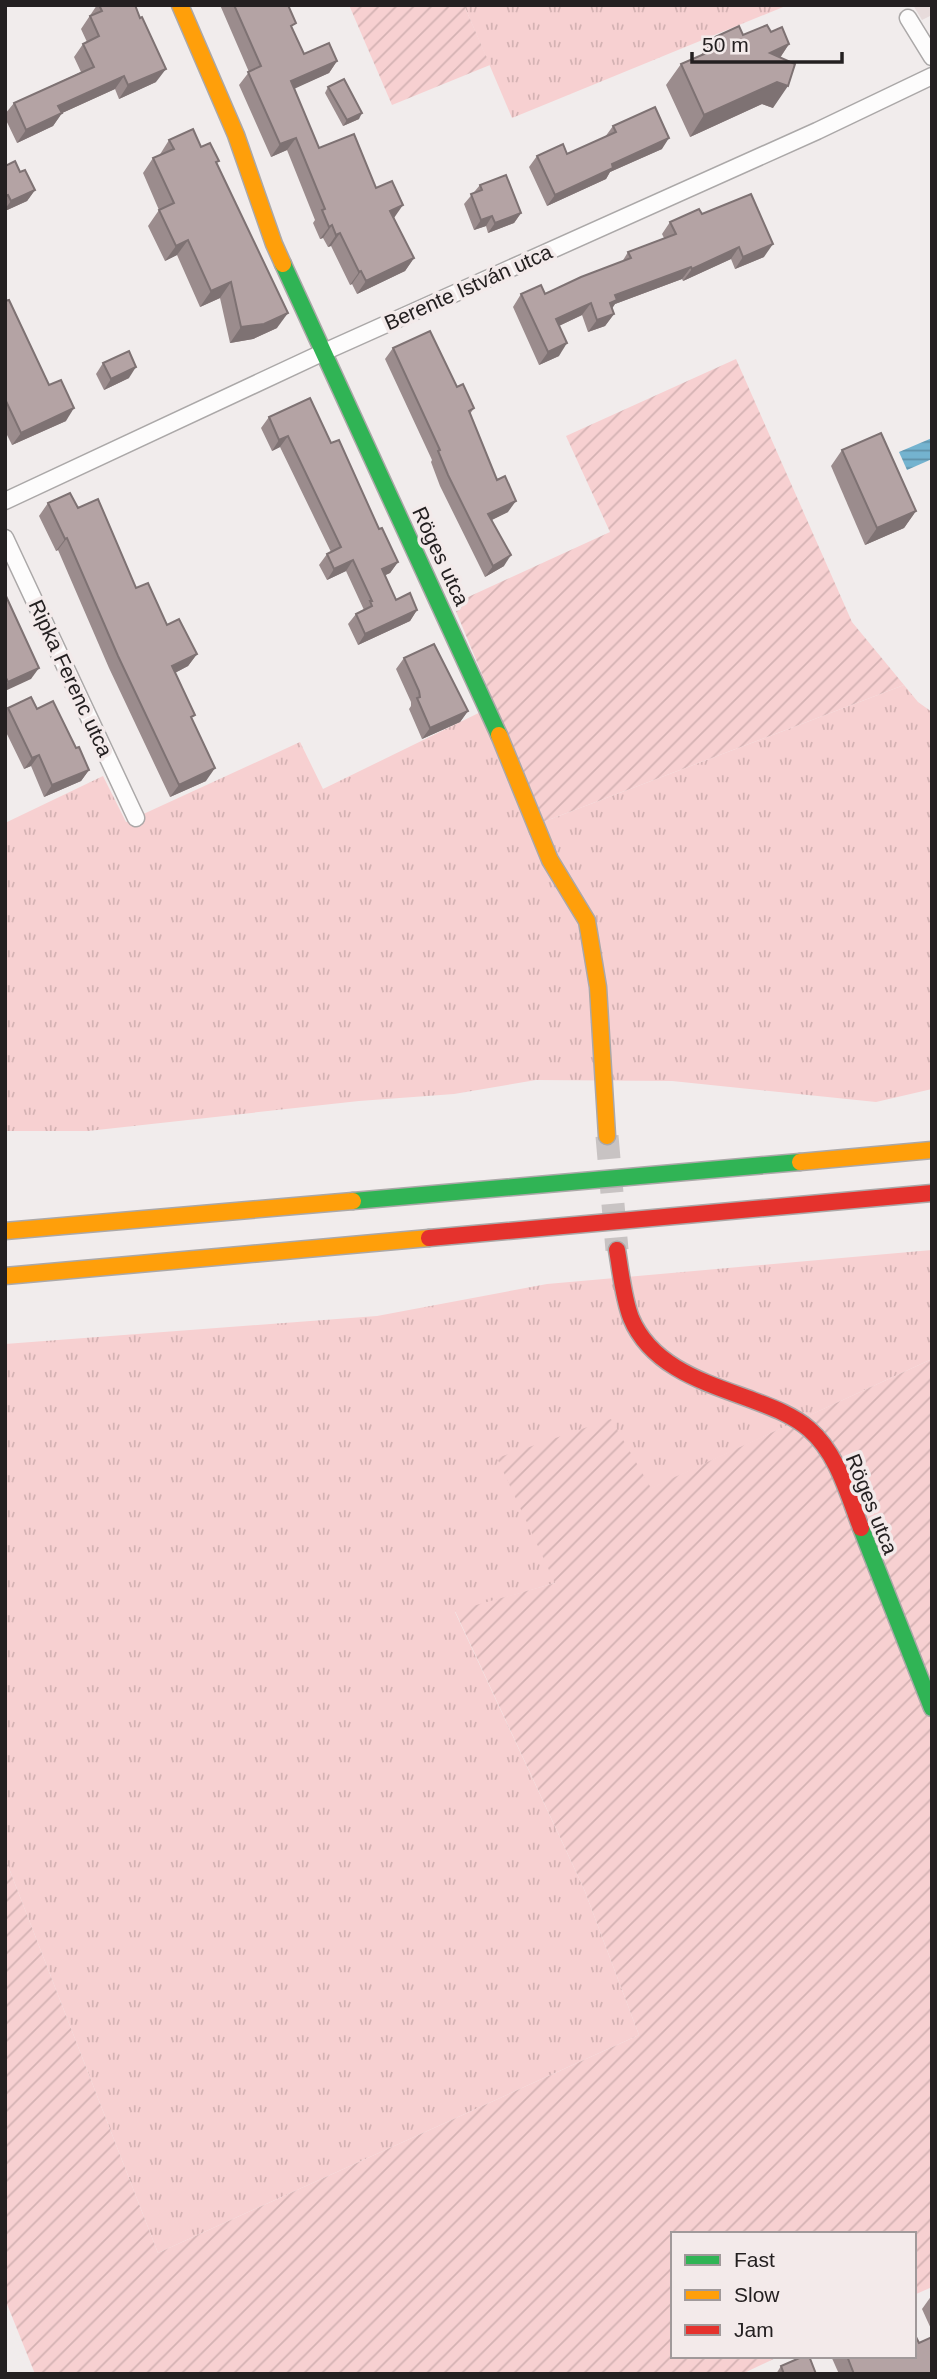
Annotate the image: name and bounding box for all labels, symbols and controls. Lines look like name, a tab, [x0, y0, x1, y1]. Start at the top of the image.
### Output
scale bar	[692, 21, 842, 65]
text: 50 m	[702, 33, 749, 56]
street label: Berente István utca	[381, 240, 556, 334]
street label: Röges utca	[408, 503, 474, 609]
street label: Ripka Ferenc utca	[25, 596, 118, 760]
street label: Röges utca	[841, 1450, 903, 1558]
legend	[671, 2232, 916, 2358]
text: Fast	[734, 2248, 775, 2271]
text: Slow	[734, 2283, 780, 2306]
text: Jam	[734, 2318, 774, 2341]

